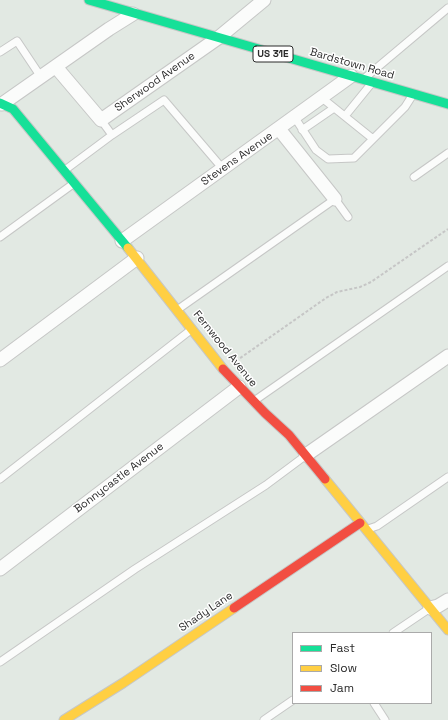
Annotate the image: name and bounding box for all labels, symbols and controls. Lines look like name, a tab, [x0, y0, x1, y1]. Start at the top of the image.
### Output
road number: US 31E	[253, 46, 293, 62]
street label: Bardstown Road	[308, 46, 396, 82]
street label: Sherwood Avenue	[112, 49, 198, 115]
street label: Stevens Avenue	[199, 129, 275, 189]
street label: Fernwood Avenue	[190, 308, 260, 390]
street label: Bonnycastle Avenue	[72, 440, 166, 516]
street label: Shady Lane	[177, 589, 235, 635]
legend	[292, 632, 432, 704]
text: Fast	[330, 640, 355, 656]
text: Slow	[330, 660, 357, 676]
text: Jam	[330, 680, 354, 696]

